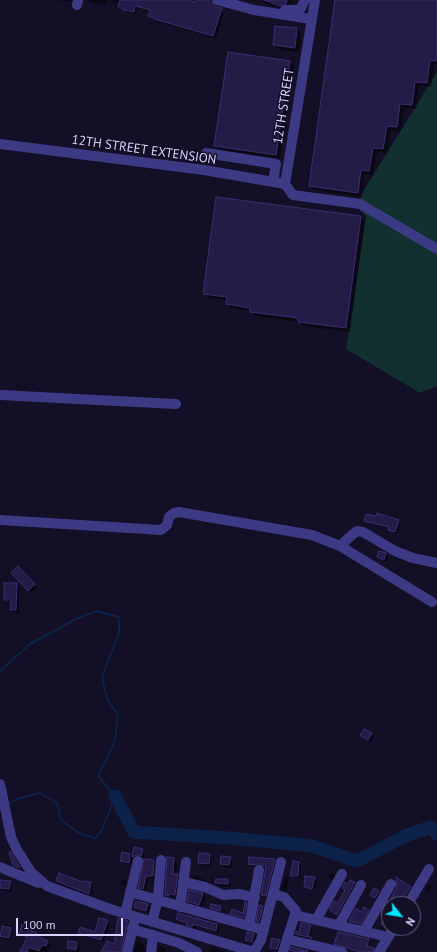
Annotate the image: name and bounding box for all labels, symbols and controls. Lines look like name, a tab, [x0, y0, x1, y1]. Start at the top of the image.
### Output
street label: 12TH STREET	[270, 67, 298, 145]
street label: 12TH STREET EXTENSION	[71, 132, 217, 168]
north arrow	[381, 896, 421, 936]
scale bar	[18, 910, 125, 936]
text: N	[403, 915, 418, 928]
text: 100 m	[23, 917, 56, 932]

